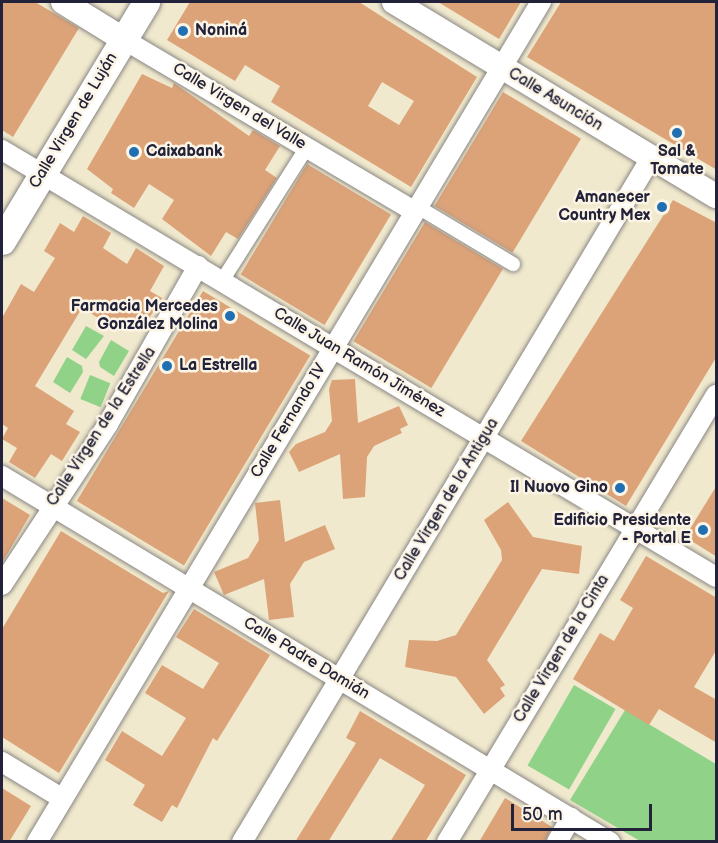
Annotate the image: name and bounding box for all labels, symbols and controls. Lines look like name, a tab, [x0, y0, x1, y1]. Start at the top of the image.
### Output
place label: Noniná	[195, 21, 247, 41]
marker: Noniná	[176, 24, 190, 38]
street label: Calle Virgen de Luján	[26, 49, 122, 193]
street label: Calle Virgen del Valle	[168, 59, 310, 155]
street label: Calle Asunción	[504, 64, 606, 136]
marker: Sal & Tomate	[670, 126, 684, 140]
place label: Caixabank	[146, 142, 222, 162]
place label: Sal & Tomate	[650, 142, 704, 180]
marker: Caixabank	[127, 145, 141, 159]
place label: Amanecer Country Mex	[558, 188, 650, 226]
marker: Amanecer Country Mex	[655, 200, 669, 214]
place label: Farmacia Mercedes González Molina	[71, 297, 218, 335]
street label: Calle Juan Ramón Jiménez	[269, 304, 449, 422]
marker: Farmacia Mercedes González Molina	[223, 309, 237, 323]
street label: Calle Virgen de la Estrella	[43, 344, 161, 510]
place label: La Estrella	[179, 356, 257, 376]
marker: La Estrella	[160, 359, 174, 373]
street label: Calle Fernando IV	[247, 360, 331, 482]
street label: Calle Virgen de la Antigua	[391, 415, 503, 585]
place label: Il Nuovo Gino	[510, 478, 608, 498]
marker: Il Nuovo Gino	[613, 481, 627, 495]
place label: Edificio Presidente - Portal E	[554, 511, 691, 549]
marker: Edificio Presidente - Portal E	[696, 523, 710, 537]
street label: Calle Virgen de la Cinta	[510, 571, 614, 727]
street label: Calle Padre Damián	[239, 614, 373, 704]
scale bar	[514, 792, 655, 830]
text: 50 m	[522, 804, 563, 825]

